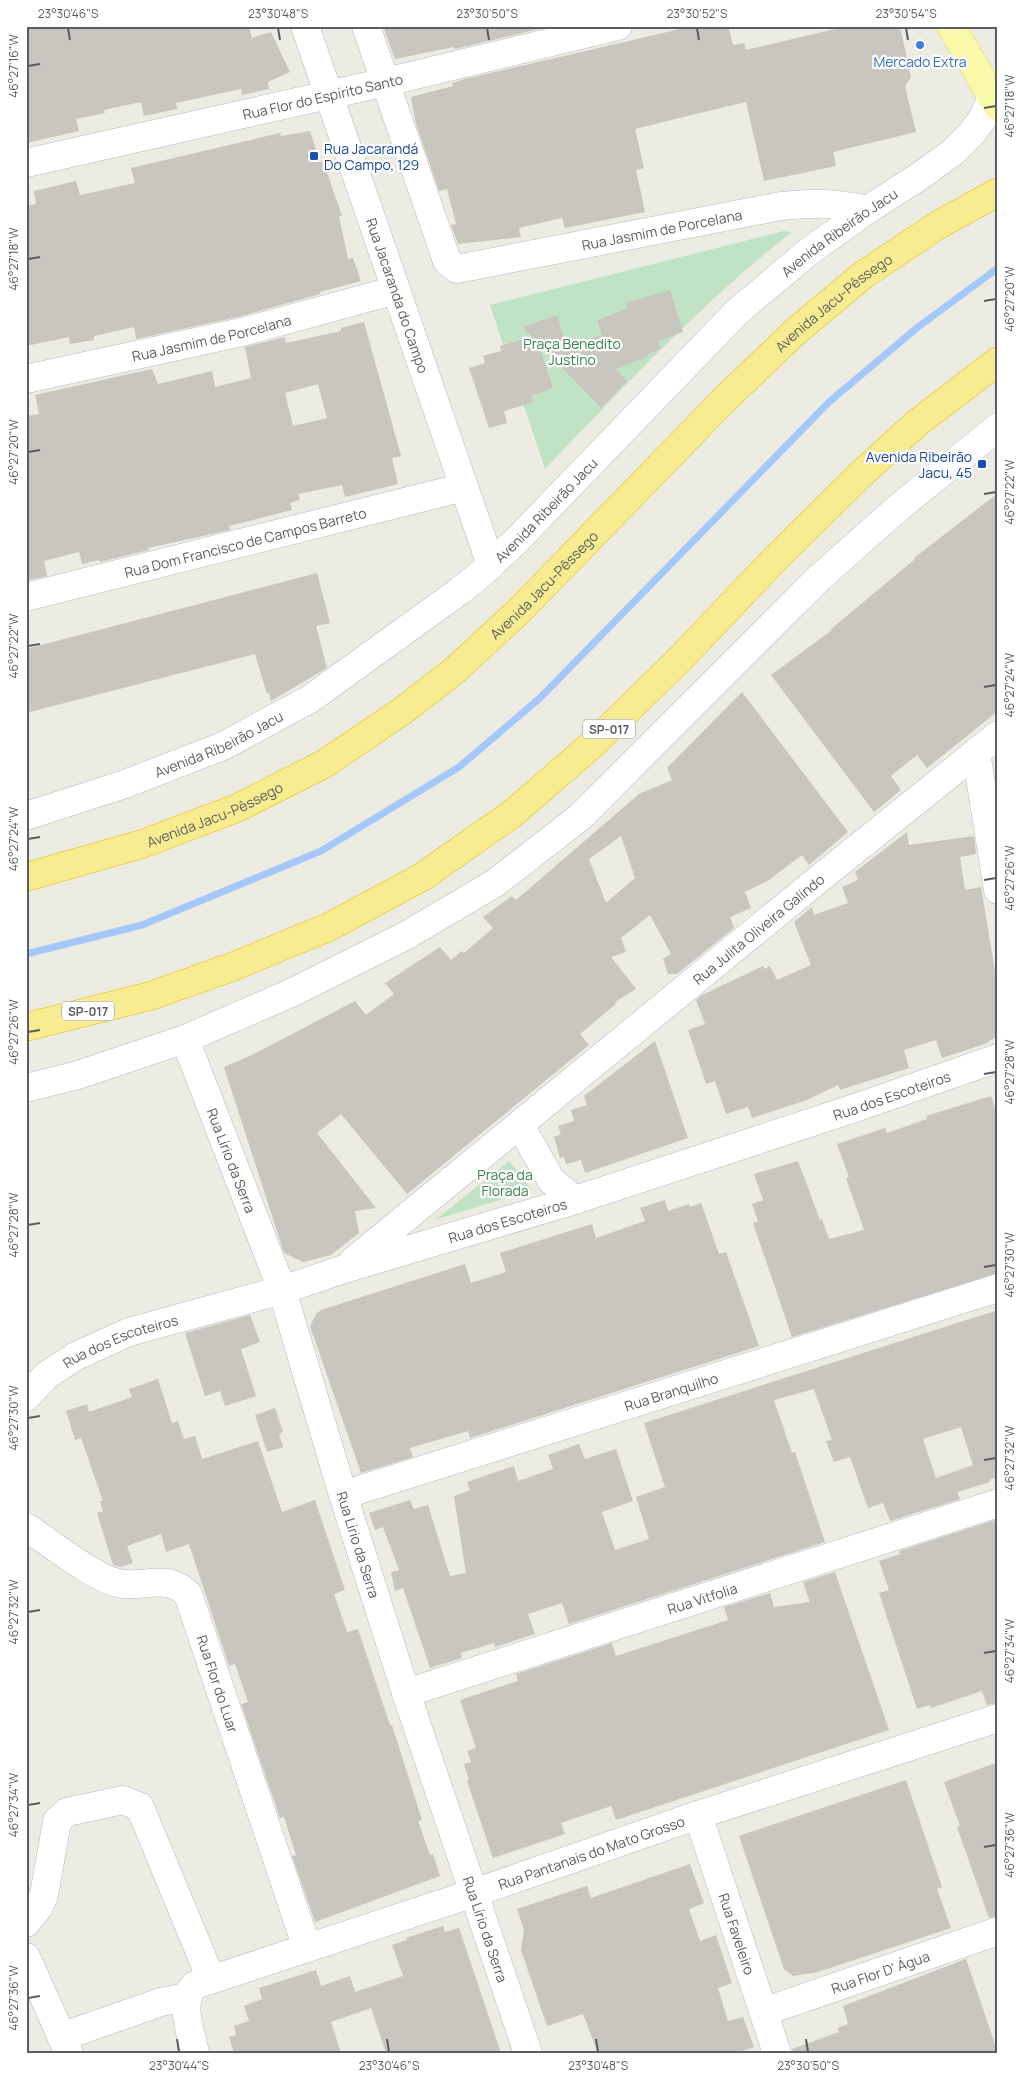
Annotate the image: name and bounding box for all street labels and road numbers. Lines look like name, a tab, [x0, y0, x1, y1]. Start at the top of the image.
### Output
street label: Rua Flor do Espírito Santo	[241, 69, 405, 124]
street label: Avenida Ribeirão Jacu	[777, 184, 901, 281]
street label: Rua Jasmim de Porcelana	[580, 204, 744, 254]
street label: Rua Jacaranda do Campo	[362, 215, 434, 376]
street label: Avenida Jacu-Pêssego	[771, 249, 895, 356]
street label: Rua Jasmim de Porcelana	[130, 310, 293, 365]
street label: Avenida Ribeirão Jacu	[490, 453, 601, 566]
street label: Rua Dom Francisco de Campos Barreto	[122, 502, 368, 581]
street label: Avenida Jacu-Pêssego	[485, 526, 602, 643]
street label: Avenida Ribeirão Jacu	[152, 706, 286, 781]
road number: SP-017	[583, 720, 635, 739]
street label: Avenida Jacu-Pêssego	[144, 777, 286, 851]
street label: Rua Julita Oliveira Galindo	[688, 869, 828, 988]
road number: SP-017	[62, 1001, 114, 1020]
street label: Rua dos Escoteiros	[831, 1066, 953, 1124]
street label: Rua Lírio da Serra	[203, 1105, 261, 1215]
street label: Rua dos Escoteiros	[446, 1193, 569, 1247]
street label: Rua dos Escoteiros	[59, 1310, 180, 1372]
street label: Rua Branquilho	[622, 1368, 720, 1415]
street label: Rua Lírio da Serra	[333, 1489, 385, 1600]
street label: Rua Vitfolia	[665, 1578, 739, 1618]
street label: Rua Flor do Luar	[193, 1632, 243, 1735]
street label: Rua Pantanais do Mato Grosso	[495, 1811, 687, 1893]
street label: Rua Lírio da Serra	[459, 1873, 513, 1985]
street label: Rua Faveleiro	[715, 1890, 760, 1977]
street label: Rua Flor D' Água	[829, 1946, 932, 1997]

